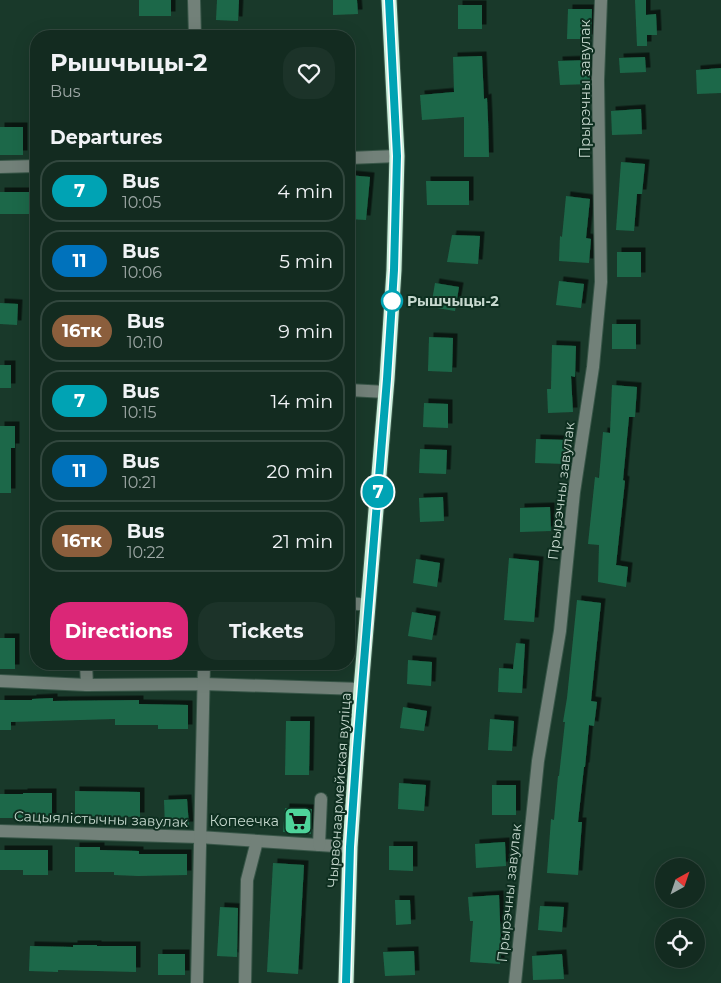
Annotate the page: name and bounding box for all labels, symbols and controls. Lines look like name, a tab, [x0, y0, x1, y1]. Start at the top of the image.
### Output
street label: Прырэчны завулак	[576, 19, 594, 159]
button: heart	[283, 47, 335, 99]
text: Рышчыцы-2	[50, 48, 207, 77]
text: Bus	[50, 82, 81, 101]
text: Departures	[50, 126, 162, 149]
text: Bus	[122, 170, 160, 193]
text: 7	[74, 180, 85, 202]
text: 4 min	[277, 180, 333, 203]
text: 10:05	[122, 193, 161, 212]
text: Bus	[122, 240, 160, 263]
text: 11	[72, 250, 87, 272]
text: 5 min	[279, 250, 333, 273]
text: 10:06	[122, 263, 162, 282]
marker: Рышчыцы-2	[381, 290, 403, 312]
place label: Рышчыцы-2	[407, 292, 499, 310]
text: Bus	[127, 310, 164, 333]
text: 16тк	[62, 320, 102, 342]
text: 9 min	[278, 320, 333, 343]
text: 10:10	[127, 333, 163, 352]
text: Bus	[122, 380, 160, 403]
text: 7	[74, 390, 85, 412]
text: 14 min	[270, 390, 333, 413]
text: 10:15	[122, 403, 157, 422]
street label: Прырэчны завулак	[544, 421, 578, 561]
text: Bus	[122, 450, 160, 473]
text: 11	[72, 460, 87, 482]
text: 20 min	[267, 460, 333, 483]
text: 10:21	[122, 473, 157, 492]
line badge: 7	[362, 476, 394, 508]
text: 7	[372, 481, 384, 503]
text: Bus	[127, 520, 164, 543]
text: 16тк	[62, 530, 102, 552]
text: 21 min	[272, 530, 333, 553]
text: 10:22	[127, 543, 165, 562]
button: Directions	[50, 602, 188, 660]
button: Tickets	[198, 602, 335, 660]
street label: Чырвонаармейская вуліца	[323, 692, 355, 888]
supermarket icon: Копеечка	[283, 806, 313, 836]
street label: Сацыялістычны завулак	[14, 807, 188, 831]
place label: Копеечка	[209, 812, 279, 830]
street label: Прырэчны завулак	[493, 823, 525, 963]
north arrow	[655, 858, 705, 908]
map controls	[655, 858, 705, 968]
button: locate	[655, 918, 705, 968]

